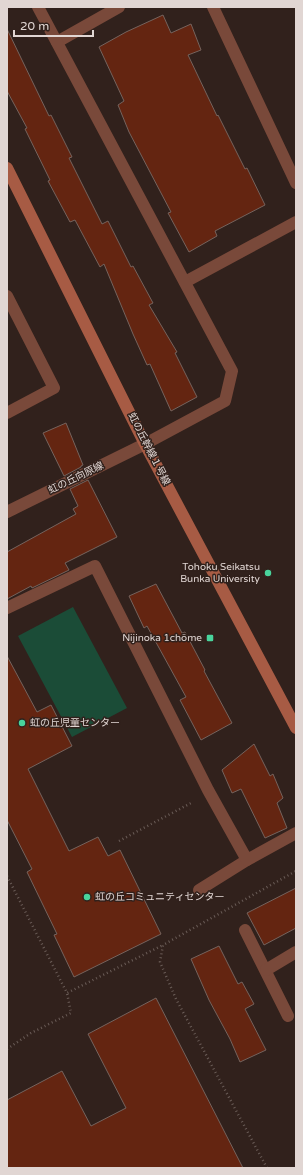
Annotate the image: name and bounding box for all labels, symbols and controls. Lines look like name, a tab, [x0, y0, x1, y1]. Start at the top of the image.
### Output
scale bar	[14, 12, 93, 38]
text: 20 m	[20, 19, 49, 33]
street label: 虹の丘幹線１号線	[125, 411, 173, 487]
street label: 虹の丘向原線	[46, 459, 106, 497]
place label: Tohoku Seikatsu Bunka University	[180, 561, 261, 585]
marker: Tohoku Seikatsu Bunka University	[263, 568, 273, 578]
place label: Nijinoka 1chōme	[122, 632, 202, 644]
marker: Nijinoka 1chōme	[205, 633, 215, 643]
place label: 虹の丘児童センター	[30, 717, 120, 729]
marker: 虹の丘児童センター	[17, 718, 27, 728]
place label: 虹の丘コミュニティセンター	[95, 891, 224, 903]
marker: 虹の丘コミュニティセンター	[82, 892, 92, 902]

